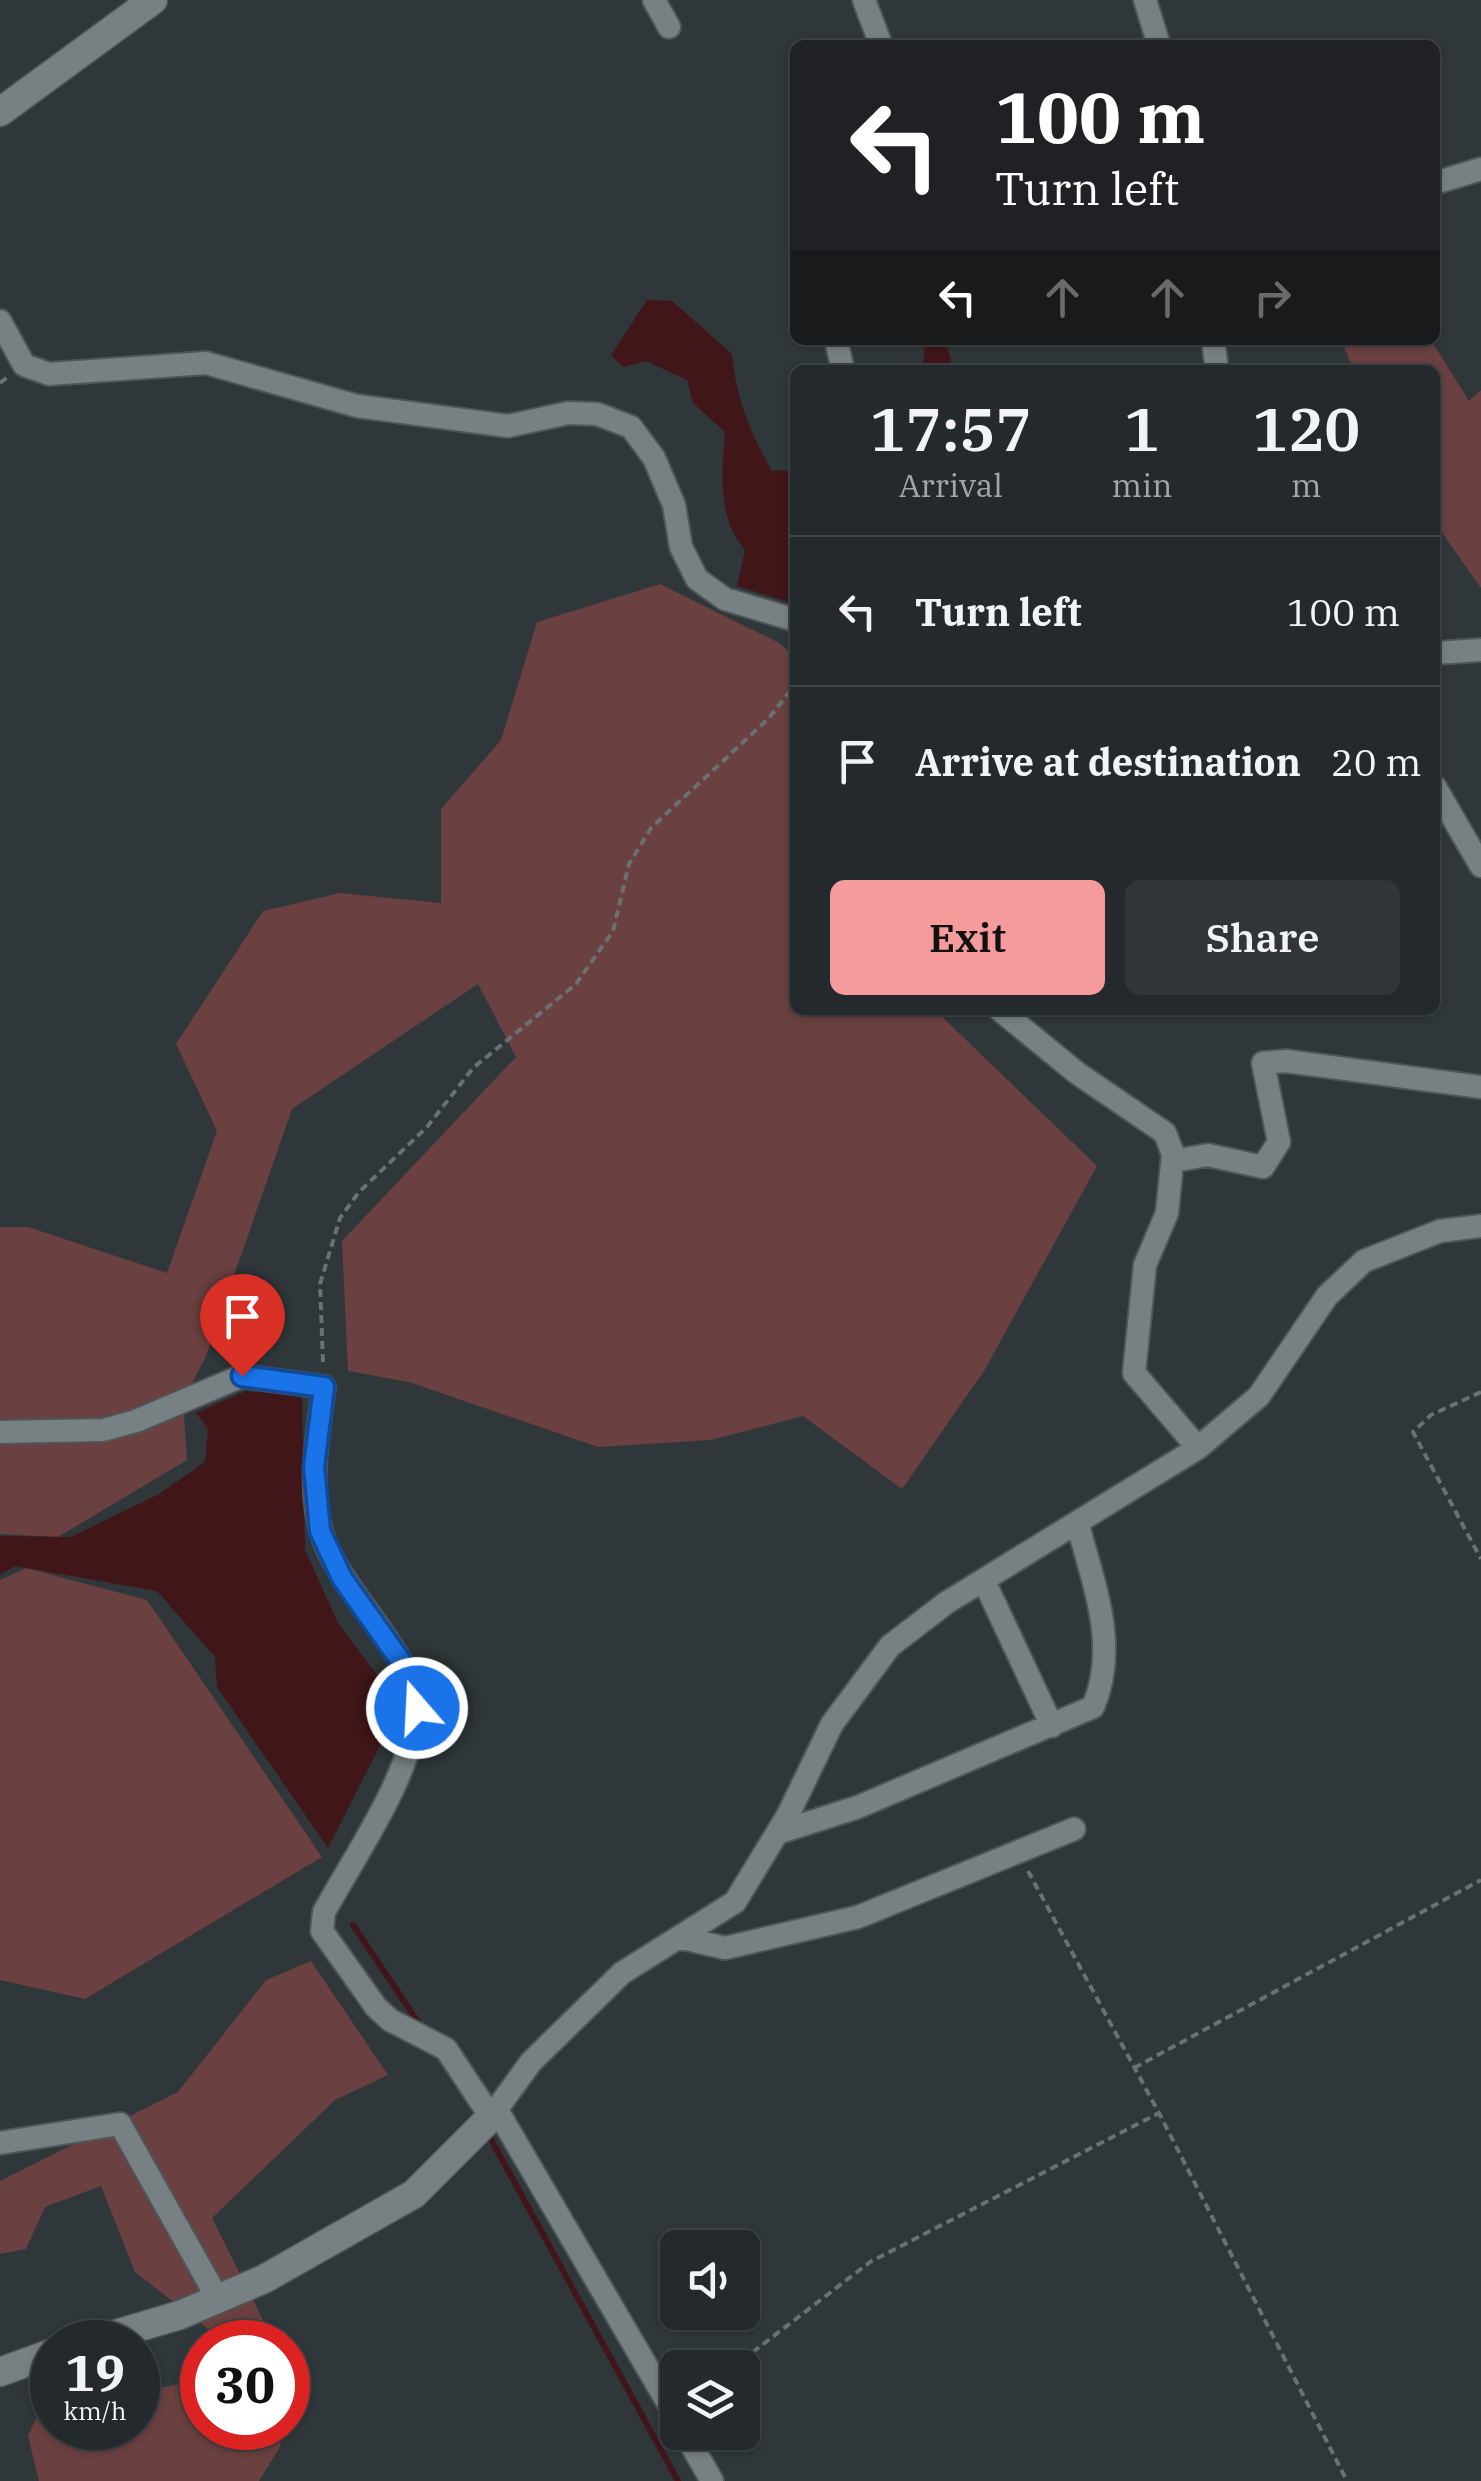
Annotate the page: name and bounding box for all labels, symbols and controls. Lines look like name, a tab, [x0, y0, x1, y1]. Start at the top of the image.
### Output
text: 100 m	[995, 71, 1205, 162]
icon: left	[830, 80, 960, 210]
text: Turn left	[995, 159, 1179, 217]
icon: left	[930, 270, 985, 325]
icon: ahead	[1035, 270, 1090, 325]
icon: ahead	[1140, 270, 1195, 325]
icon: right	[1245, 270, 1300, 325]
text: 17:57	[870, 389, 1032, 468]
text: 1	[1124, 389, 1160, 468]
text: 120	[1252, 389, 1360, 468]
text: Arrival	[899, 464, 1003, 506]
text: min	[1111, 464, 1172, 506]
text: m	[1291, 464, 1321, 506]
icon: left	[830, 584, 885, 639]
text: Turn left	[915, 587, 1082, 636]
text: 100 m	[1287, 587, 1400, 636]
icon: arrive	[830, 734, 885, 789]
text: Arrive at destination	[915, 737, 1301, 786]
text: 20 m	[1331, 737, 1422, 786]
button: Exit	[830, 880, 1105, 995]
button: Share	[1125, 880, 1400, 995]
pin	[200, 1274, 285, 1377]
icon: arrive	[215, 1289, 270, 1344]
position arrow	[365, 1656, 469, 1760]
map controls	[660, 2230, 760, 2450]
button: sound	[660, 2230, 760, 2330]
speed limit sign: 30	[180, 2320, 310, 2450]
text: 19	[65, 2340, 125, 2405]
button: layers	[660, 2350, 760, 2450]
text: km/h	[63, 2394, 127, 2427]

